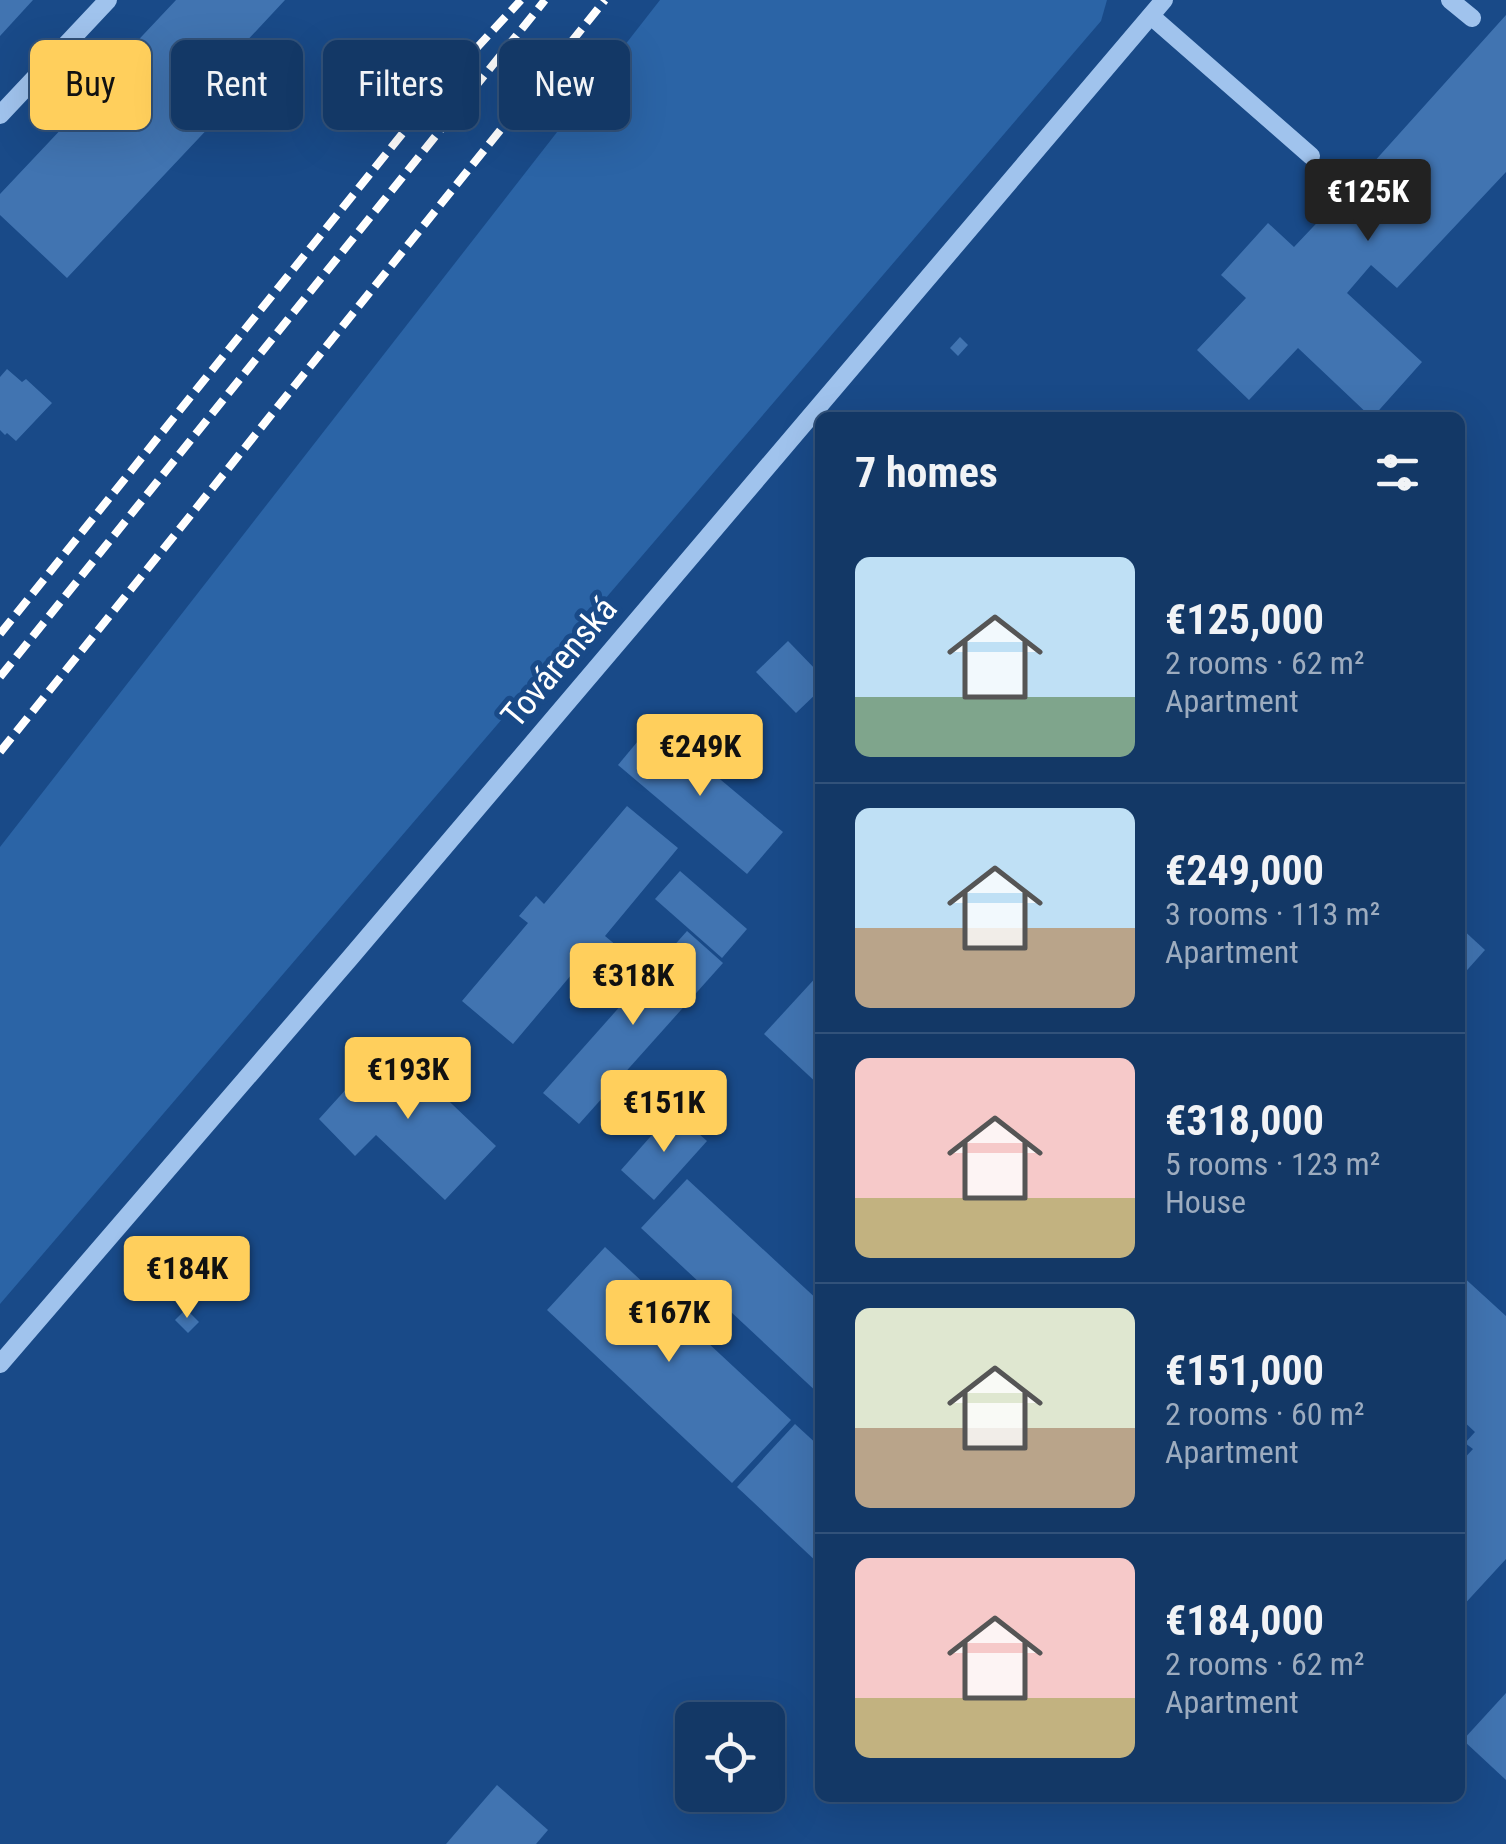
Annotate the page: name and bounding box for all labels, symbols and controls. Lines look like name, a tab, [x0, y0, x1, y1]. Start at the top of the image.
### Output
chip: Buy	[30, 40, 151, 130]
chip: Rent	[171, 40, 303, 130]
chip: Filters	[323, 40, 479, 130]
chip: New	[499, 40, 630, 130]
pin: €125K	[1298, 159, 1438, 244]
text: €125K	[1327, 172, 1409, 210]
icon: filters	[1370, 445, 1425, 500]
text: 7 homes	[855, 448, 998, 497]
street label: Továrenská	[493, 589, 626, 736]
text: €125,000	[1165, 595, 1324, 644]
icon: home	[935, 597, 1055, 717]
text: 2 rooms · 62 m²	[1165, 644, 1364, 682]
text: Apartment	[1165, 682, 1299, 720]
pin: €249K	[630, 714, 770, 799]
text: €249K	[659, 727, 741, 765]
text: €249,000	[1165, 846, 1324, 895]
icon: home	[935, 848, 1055, 968]
text: 3 rooms · 113 m²	[1165, 895, 1380, 933]
text: Apartment	[1165, 933, 1299, 971]
pin: €318K	[563, 943, 703, 1028]
text: €318K	[592, 956, 674, 994]
pin: €193K	[338, 1037, 478, 1122]
text: €193K	[367, 1050, 449, 1088]
pin: €151K	[594, 1070, 734, 1155]
text: €151K	[623, 1083, 705, 1121]
text: €318,000	[1165, 1096, 1324, 1145]
icon: home	[935, 1098, 1055, 1218]
text: 5 rooms · 123 m²	[1165, 1145, 1380, 1183]
text: House	[1165, 1183, 1246, 1221]
pin: €184K	[117, 1236, 257, 1321]
text: €184K	[146, 1249, 228, 1287]
pin: €167K	[599, 1280, 739, 1365]
text: €167K	[628, 1293, 710, 1331]
text: €151,000	[1165, 1346, 1324, 1395]
icon: home	[935, 1348, 1055, 1468]
text: 2 rooms · 60 m²	[1165, 1395, 1364, 1433]
text: Apartment	[1165, 1433, 1299, 1471]
text: €184,000	[1165, 1596, 1324, 1645]
icon: home	[935, 1598, 1055, 1718]
text: 2 rooms · 62 m²	[1165, 1645, 1364, 1683]
text: Apartment	[1165, 1683, 1299, 1721]
map controls	[675, 1702, 785, 1812]
button: locate	[675, 1702, 785, 1812]

